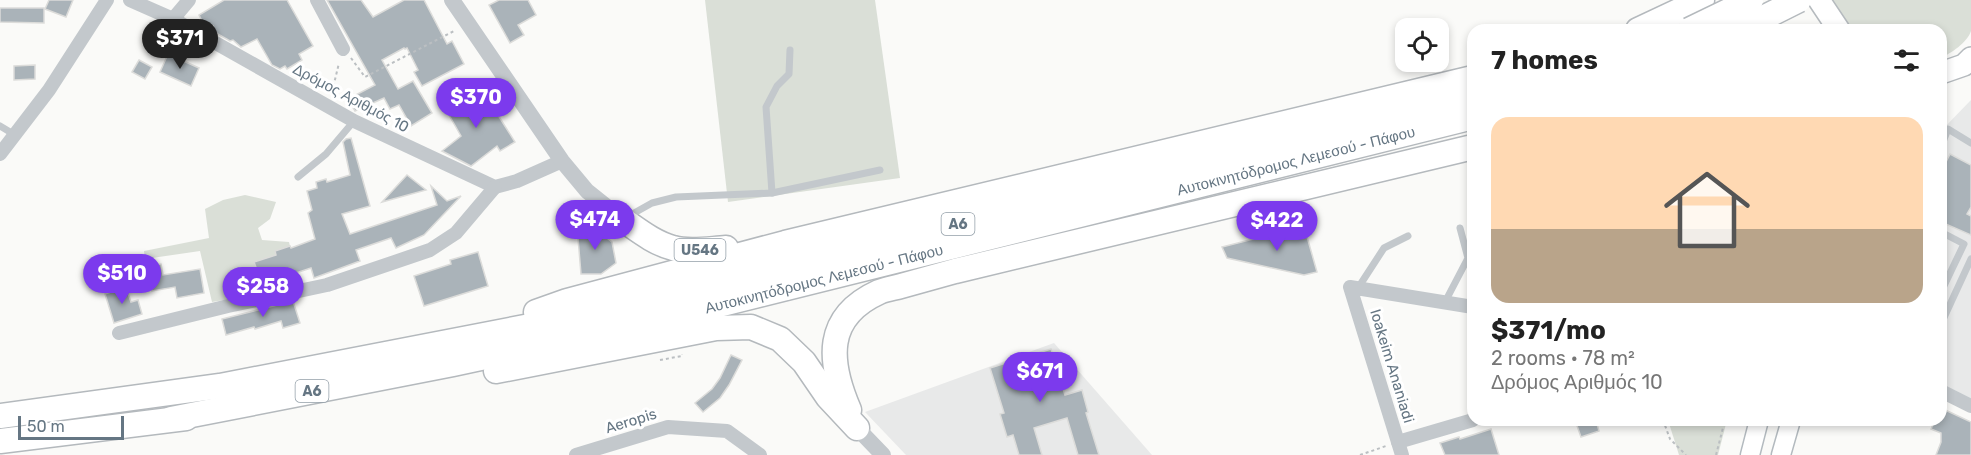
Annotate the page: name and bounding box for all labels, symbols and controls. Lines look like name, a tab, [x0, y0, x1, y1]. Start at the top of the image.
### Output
map controls	[1395, 18, 1449, 72]
button: locate	[1395, 18, 1449, 72]
pin: $371	[144, 19, 216, 70]
text: $371	[156, 26, 204, 50]
icon: filters	[1890, 44, 1923, 77]
text: 7 homes	[1491, 45, 1598, 76]
street label: Δρόμος Αριθμός 10	[290, 60, 412, 136]
pin: $370	[440, 78, 512, 129]
text: $370	[450, 85, 502, 109]
street label: Αυτοκινητόδρομος Λεμεσού - Πάφου	[1175, 123, 1417, 199]
icon: home	[1653, 156, 1761, 264]
pin: $474	[559, 200, 631, 251]
pin: $422	[1241, 201, 1313, 252]
text: $474	[569, 207, 621, 231]
text: $422	[1250, 208, 1304, 232]
road number: A6	[942, 213, 974, 235]
road number: U546	[674, 239, 726, 261]
street label: Αυτοκινητόδρομος Λεμεσού - Πάφου	[703, 241, 945, 317]
pin: $510	[86, 254, 158, 305]
text: $510	[97, 261, 147, 285]
pin: $258	[227, 267, 299, 318]
text: $258	[237, 274, 289, 298]
street label: Ioakeim Ananiadi	[1366, 307, 1418, 425]
text: $371/mo	[1491, 315, 1606, 346]
text: 2 rooms · 78 m²	[1491, 346, 1635, 370]
pin: $671	[1004, 352, 1076, 403]
text: $671	[1016, 359, 1064, 383]
text: Δρόμος Αριθμός 10	[1491, 370, 1663, 394]
road number: A6	[296, 380, 328, 402]
street label: Aeropis	[603, 405, 659, 437]
scale bar	[18, 413, 124, 440]
text: 50 m	[27, 417, 65, 436]

